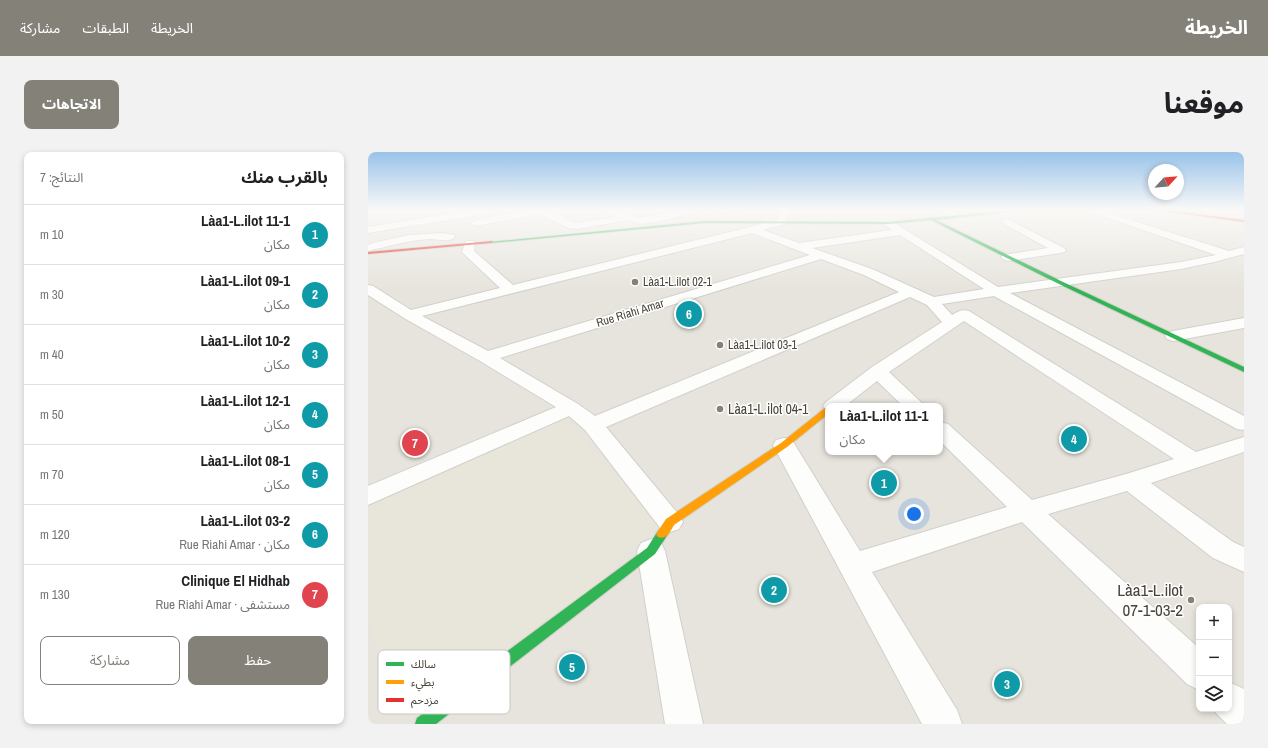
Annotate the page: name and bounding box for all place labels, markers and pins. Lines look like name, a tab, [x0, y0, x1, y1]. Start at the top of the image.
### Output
place label: Làa1-L.ilot 02-1	[643, 274, 712, 290]
marker: Làa1-L.ilot 02-1	[630, 277, 640, 287]
pin: 6	[676, 299, 702, 329]
place label: Làa1-L.ilot 03-1	[728, 337, 797, 353]
marker: Làa1-L.ilot 03-1	[715, 340, 725, 350]
place label: Làa1-L.ilot 04-1	[728, 400, 809, 418]
marker: Làa1-L.ilot 04-1	[715, 404, 725, 414]
pin: 4	[1061, 424, 1087, 454]
pin: 7	[402, 428, 428, 458]
pin: 1	[871, 468, 897, 498]
pin: 2	[761, 575, 787, 605]
place label: Làa1-L.ilot 07-1-03-2	[1117, 578, 1183, 621]
marker: Làa1-L.ilot 07-1-03-2	[1186, 595, 1196, 605]
pin: 5	[559, 652, 585, 682]
pin: 3	[994, 669, 1020, 699]

